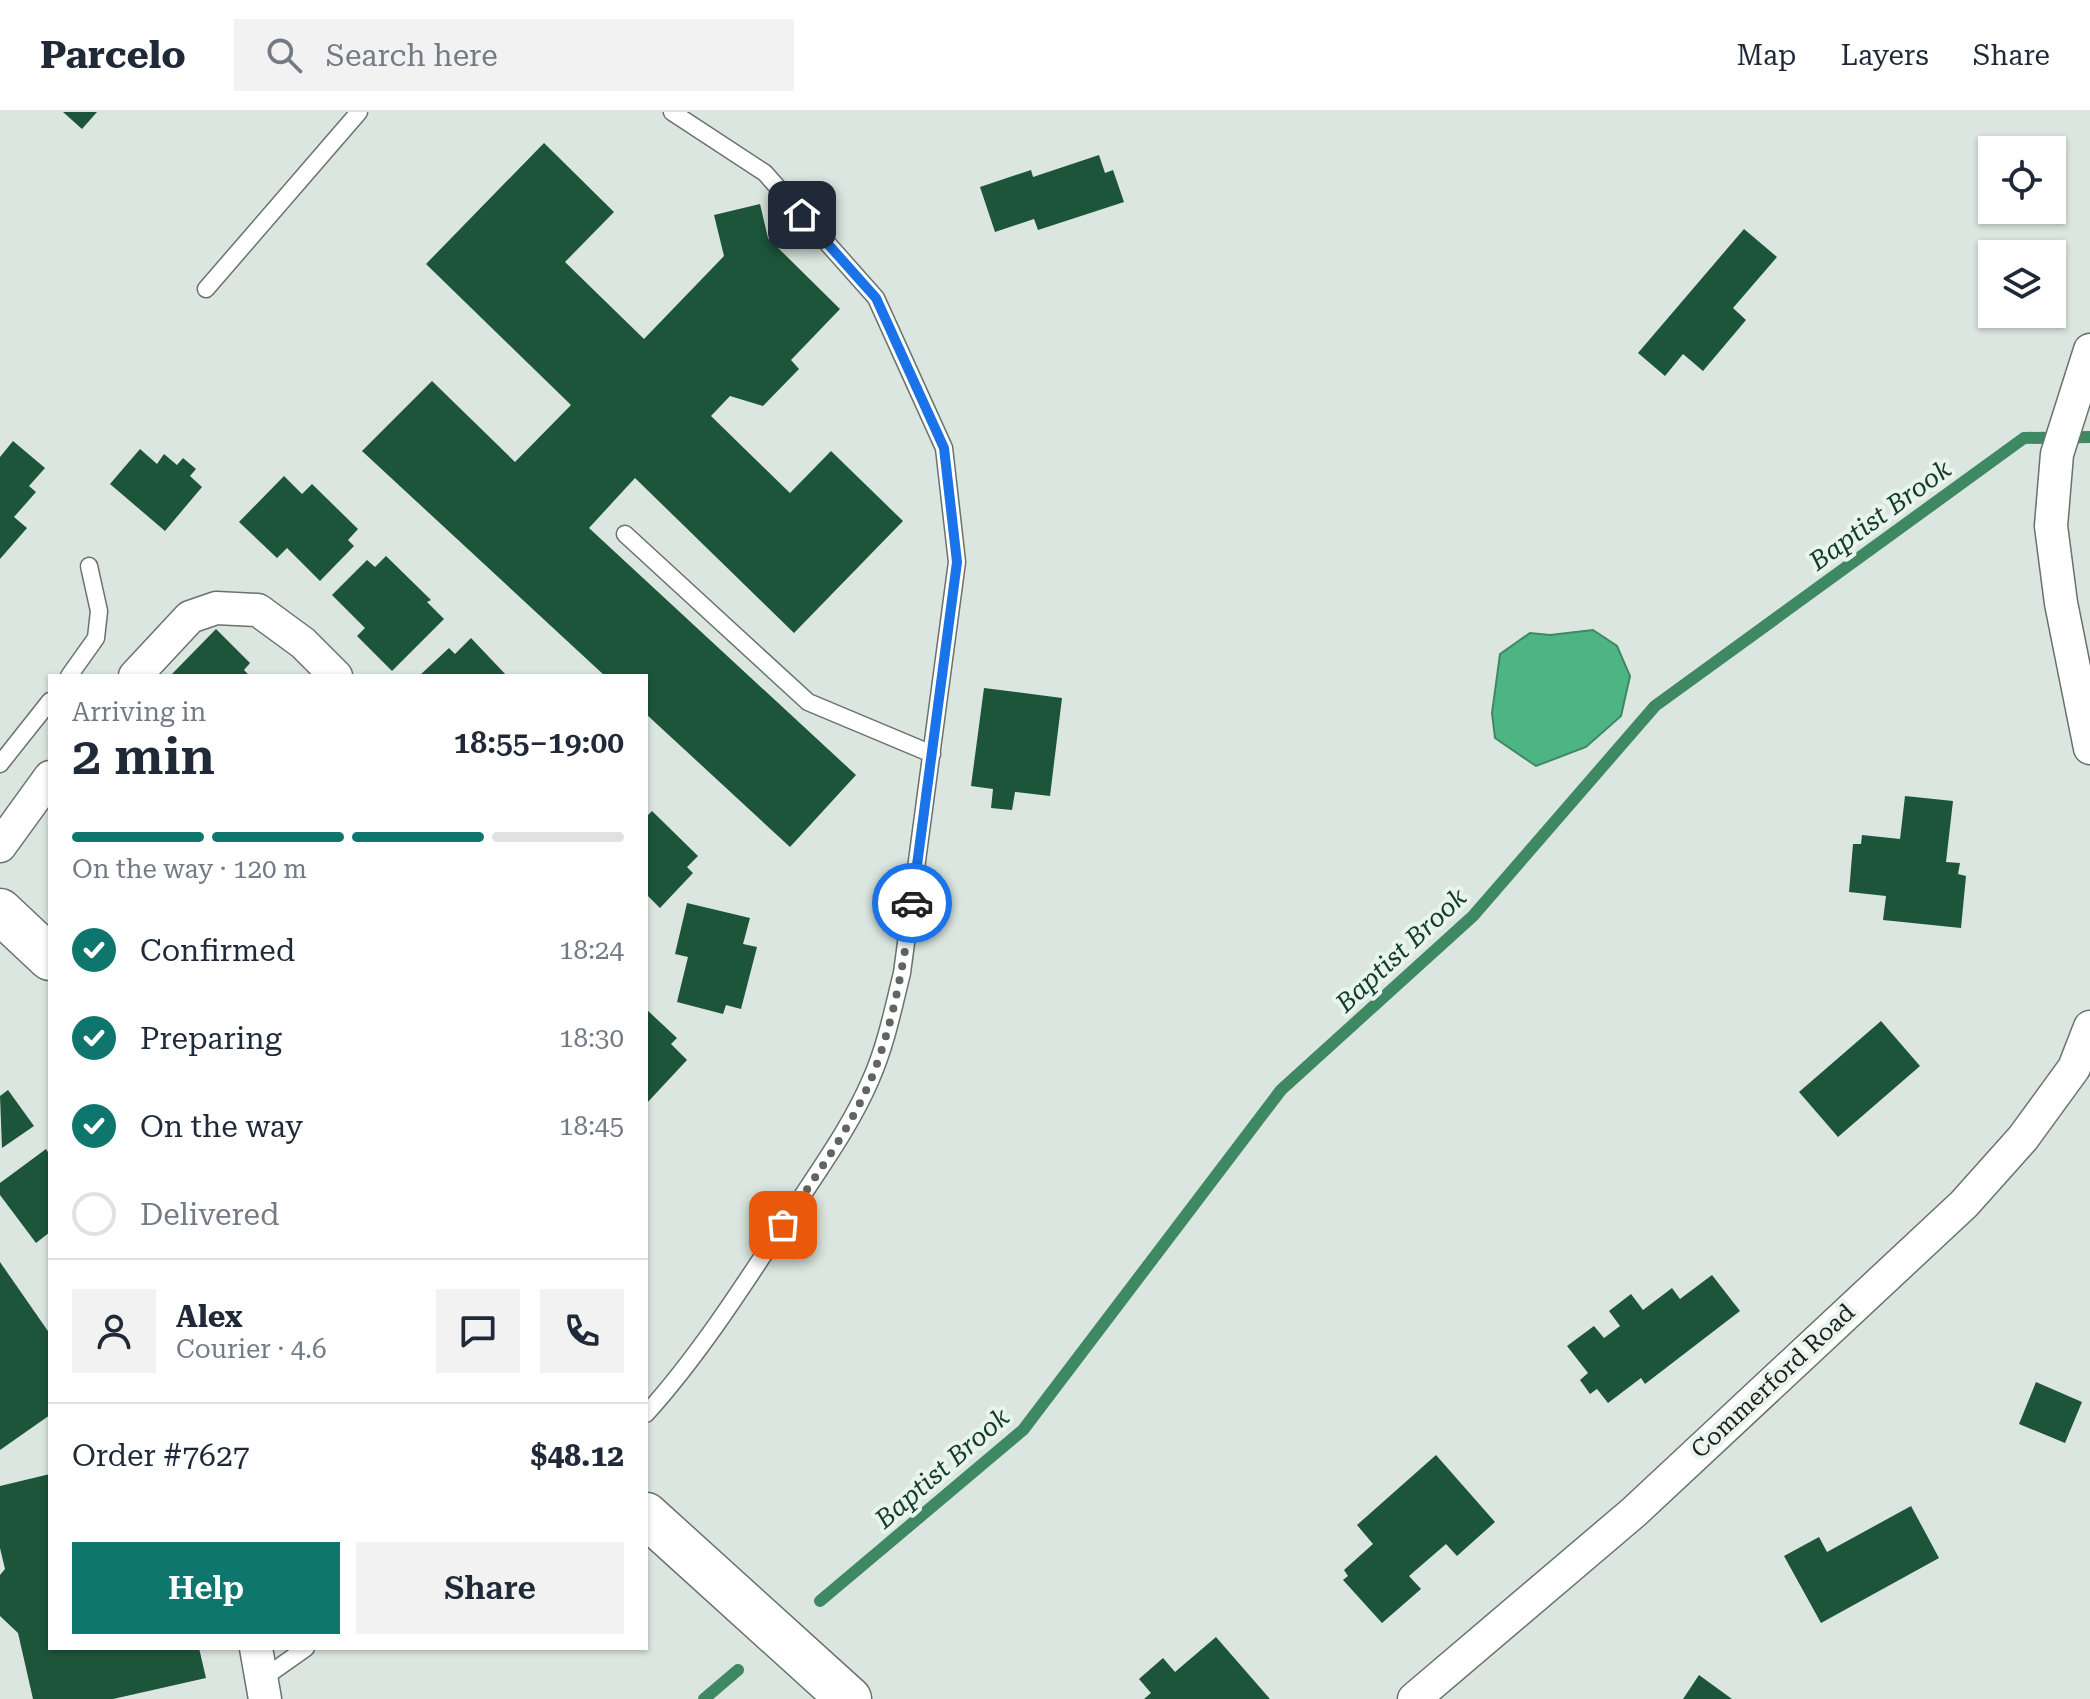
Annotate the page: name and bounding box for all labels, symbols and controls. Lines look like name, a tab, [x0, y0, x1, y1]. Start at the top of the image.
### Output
search box	[234, 19, 794, 91]
text: Parcelo	[40, 33, 186, 77]
icon: search	[262, 33, 306, 77]
text: Search here	[326, 38, 498, 73]
text: Map	[1737, 39, 1796, 72]
text: Layers	[1840, 39, 1929, 72]
text: Share	[1973, 39, 2050, 72]
map controls	[1978, 136, 2066, 328]
button: locate	[1978, 136, 2066, 224]
pin	[768, 181, 836, 249]
icon: home	[780, 193, 824, 237]
button: layers	[1978, 240, 2066, 328]
water label: Baptist Brook	[1803, 453, 1957, 577]
text: Arriving in	[72, 697, 206, 727]
text: 18:55–19:00	[454, 725, 624, 760]
text: 2 min	[72, 726, 215, 787]
text: On the way · 120 m	[72, 854, 307, 884]
courier	[872, 863, 952, 943]
icon: car	[890, 881, 934, 925]
water label: Baptist Brook	[1329, 881, 1473, 1019]
icon: check	[72, 928, 116, 972]
text: Confirmed	[140, 933, 295, 968]
text: 18:24	[559, 935, 624, 965]
icon: check	[72, 1016, 116, 1060]
text: Preparing	[140, 1021, 282, 1056]
text: 18:30	[559, 1023, 624, 1053]
icon: check	[72, 1104, 116, 1148]
text: On the way	[140, 1109, 303, 1144]
text: 18:45	[559, 1111, 624, 1141]
pin	[749, 1191, 817, 1259]
text: Delivered	[140, 1197, 279, 1232]
icon: bag	[761, 1203, 805, 1247]
button: person	[72, 1289, 156, 1373]
button: chat	[436, 1289, 520, 1373]
button: phone	[540, 1289, 624, 1373]
street label: Commerford Road	[1686, 1298, 1860, 1464]
text: Alex	[176, 1299, 243, 1334]
text: Courier · 4.6	[176, 1334, 326, 1364]
water label: Baptist Brook	[868, 1401, 1016, 1535]
text: Order #7627	[72, 1438, 250, 1473]
text: $48.12	[531, 1438, 624, 1473]
button: Help	[72, 1542, 340, 1634]
button: Share	[356, 1542, 624, 1634]

